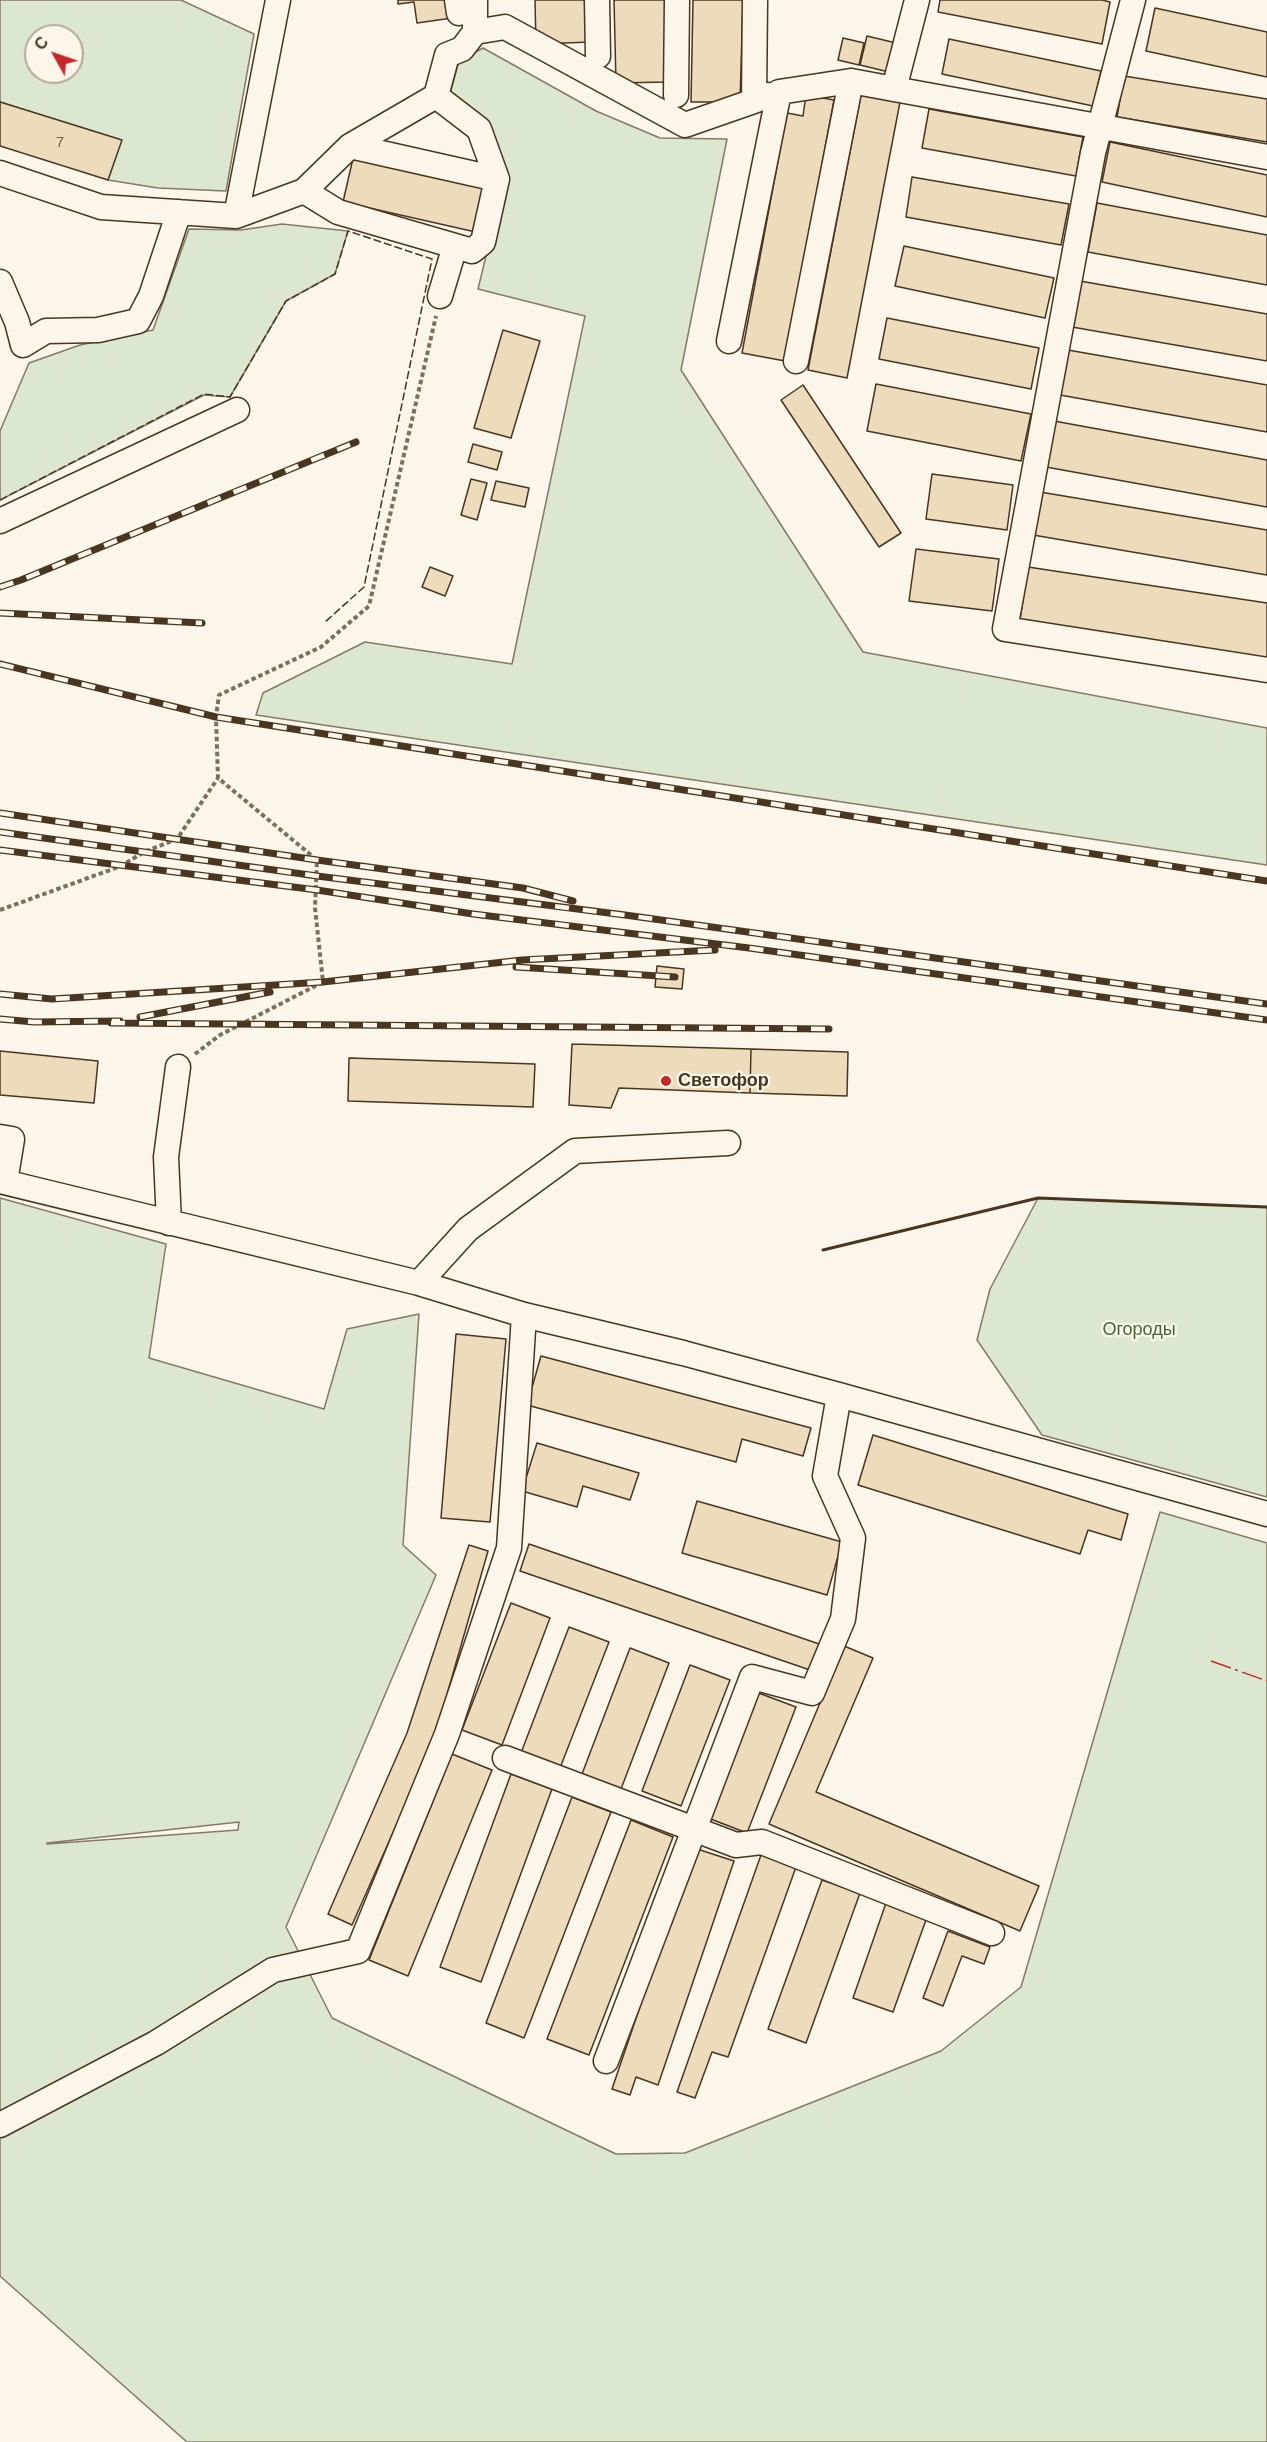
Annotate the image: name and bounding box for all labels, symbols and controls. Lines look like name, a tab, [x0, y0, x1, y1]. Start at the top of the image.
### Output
north arrow	[24, 24, 84, 84]
text: С	[31, 34, 52, 53]
house number: 7	[56, 134, 64, 152]
place label: Светофор	[678, 1070, 769, 1092]
marker: Светофор	[659, 1074, 673, 1088]
park label: Огороды	[1102, 1319, 1176, 1341]

